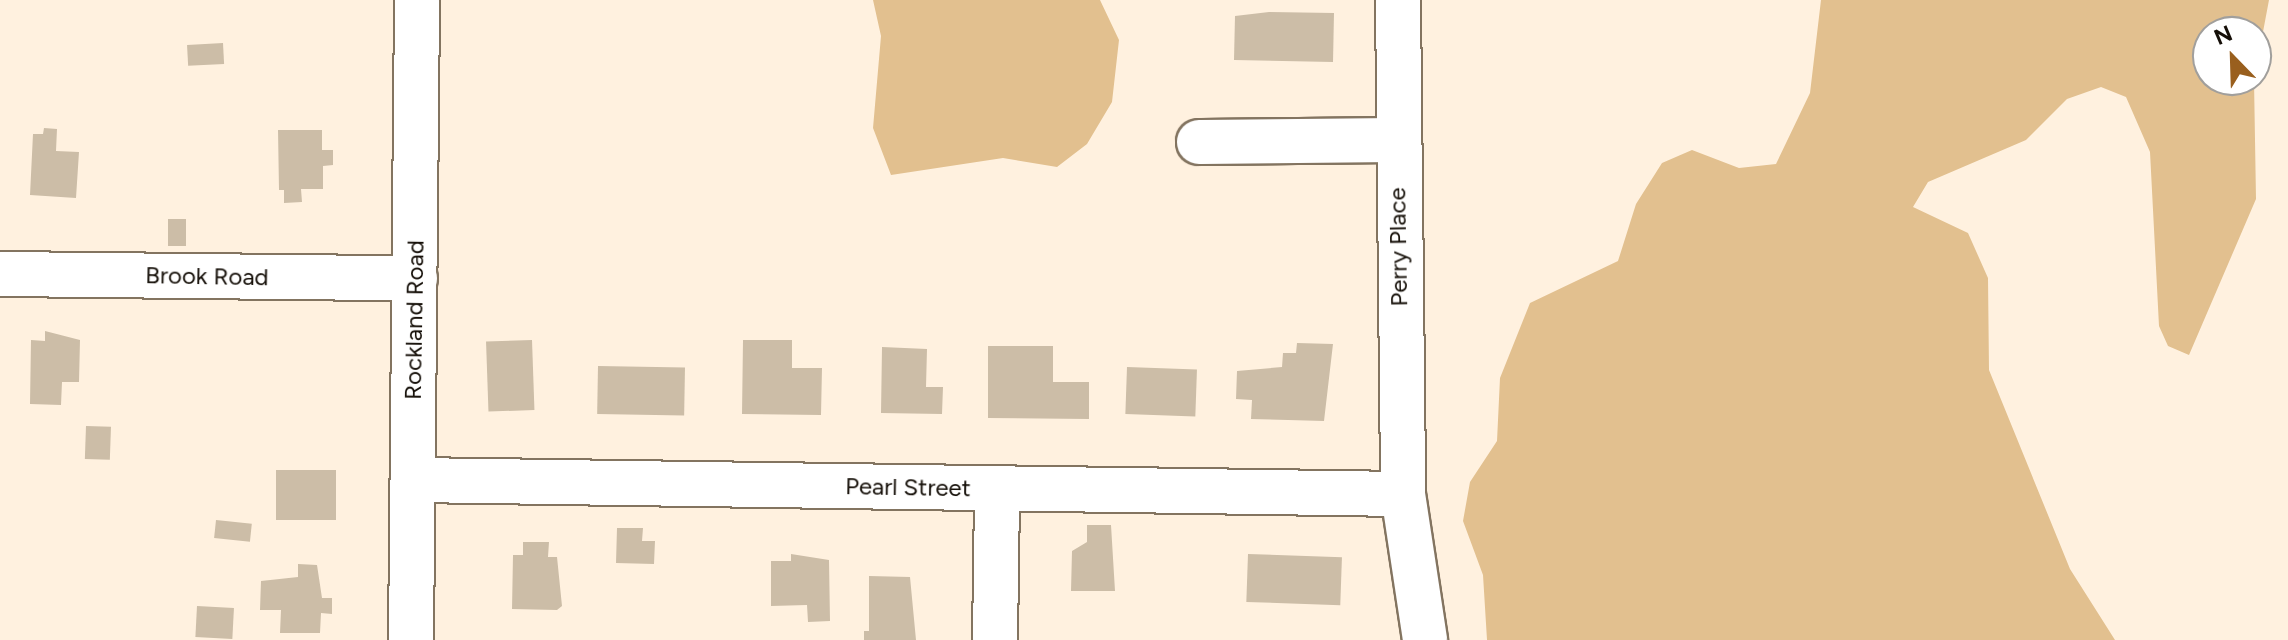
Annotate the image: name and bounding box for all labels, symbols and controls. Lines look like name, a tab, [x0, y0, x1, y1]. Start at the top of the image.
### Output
north arrow	[2192, 16, 2272, 96]
text: N	[2210, 20, 2236, 51]
street label: Perry Place	[1383, 187, 1413, 307]
street label: Rockland Road	[398, 240, 430, 400]
street label: Brook Road	[145, 261, 269, 291]
street label: Pearl Street	[845, 472, 971, 502]

